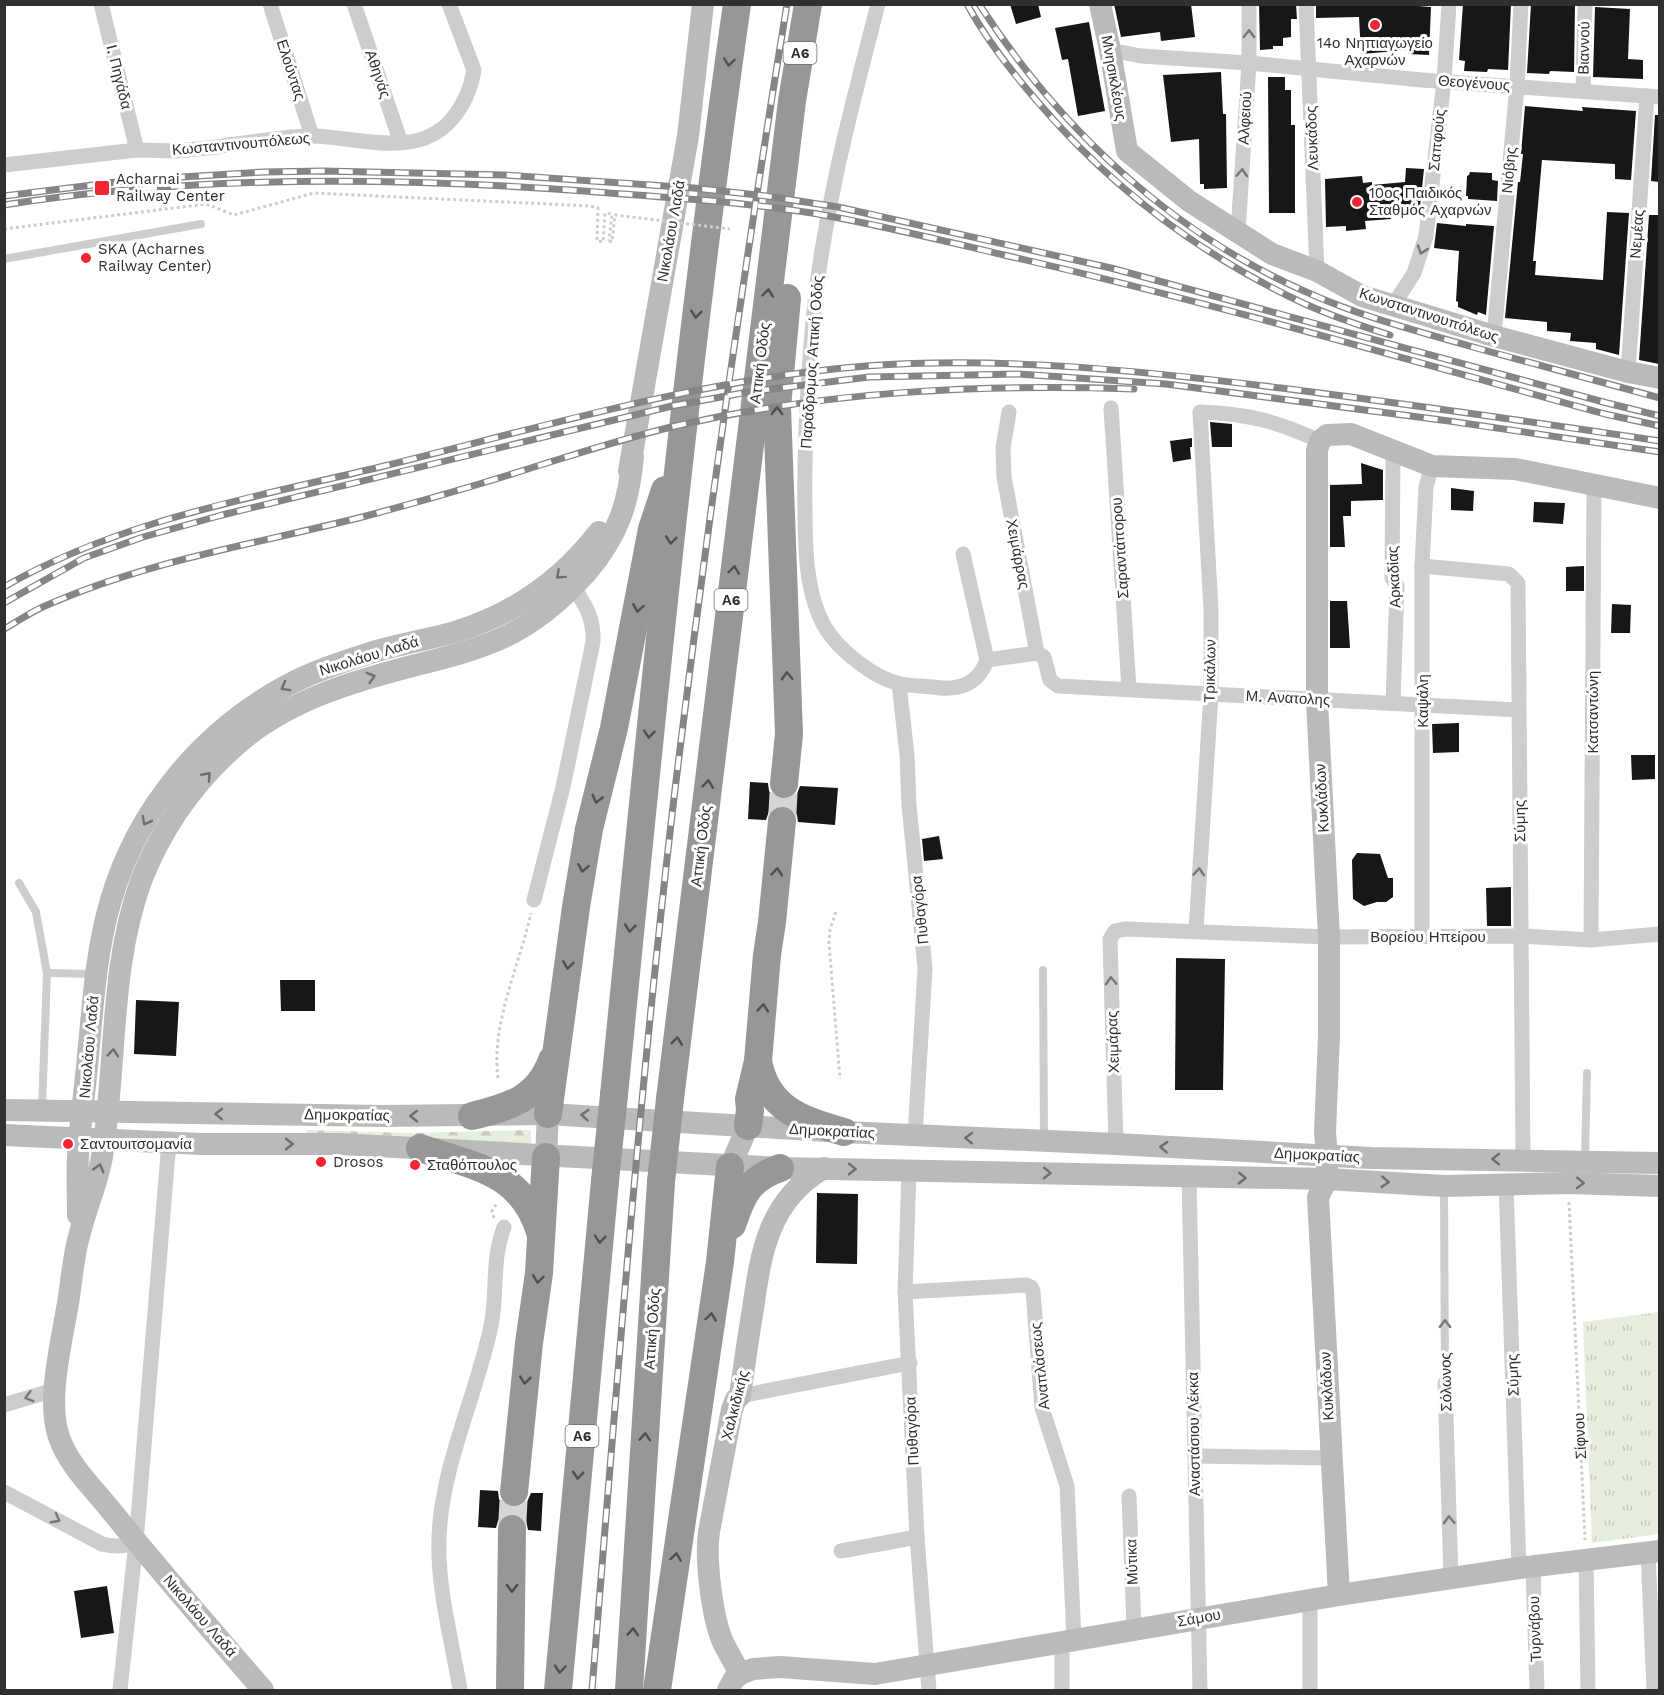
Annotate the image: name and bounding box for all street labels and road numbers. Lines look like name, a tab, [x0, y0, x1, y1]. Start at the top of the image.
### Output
street label: Βιαννού	[1575, 21, 1593, 75]
street label: Μνησικλέους	[1098, 34, 1130, 122]
street label: Ελούντας	[273, 37, 309, 103]
road number: Α6	[784, 42, 816, 64]
street label: Ι. Πηγάδα	[102, 43, 136, 111]
street label: Αθηνάς	[361, 47, 395, 101]
street label: Θεογένους	[1437, 72, 1511, 94]
street label: Αλφειού	[1235, 91, 1255, 145]
street label: Λευκάδος	[1302, 105, 1322, 171]
street label: Σαπφούς	[1425, 108, 1449, 172]
street label: Κωσταντινουπόλεως	[171, 129, 311, 159]
street label: Νιόβης	[1498, 146, 1520, 194]
street label: Νικολάου Λαδά	[653, 178, 689, 283]
street label: Νεμέας	[1626, 209, 1648, 259]
street label: Παράδρομος Αττική Οδός	[797, 275, 827, 449]
street label: Κωνσταντινουπόλεως	[1357, 284, 1501, 346]
street label: Αττική Οδός	[746, 321, 774, 405]
street label: Σαραντάπορου	[1107, 497, 1133, 599]
street label: Χειμάρρας	[1002, 517, 1034, 591]
street label: Αρκαδίας	[1383, 546, 1405, 608]
road number: Α6	[714, 589, 748, 611]
street label: Νικολάου Λαδά	[317, 632, 421, 680]
street label: Τρικάλων	[1200, 639, 1220, 703]
street label: Κατσαντώνη	[1584, 671, 1602, 753]
street label: Καψάλη	[1414, 674, 1432, 728]
street label: Μ. Ανατολης	[1245, 687, 1331, 709]
street label: Κυκλάδων	[1311, 763, 1333, 833]
street label: Σύμης	[1511, 800, 1529, 842]
street label: Αττική Οδός	[687, 804, 715, 888]
street label: Πυθαγόρα	[907, 874, 933, 945]
street label: Βορείου Ηπείρου	[1370, 928, 1486, 946]
street label: Νικολάου Λαδά	[76, 995, 102, 1099]
street label: Χειμάρας	[1103, 1010, 1123, 1074]
street label: Δημοκρατίας	[304, 1105, 390, 1125]
street label: Δημοκρατίας	[789, 1120, 875, 1142]
street label: Δημοκρατίας	[1274, 1144, 1360, 1166]
street label: Αττική Οδός	[640, 1288, 664, 1370]
street label: Αναπλάσεως	[1026, 1321, 1054, 1411]
street label: Κυκλάδων	[1316, 1351, 1338, 1421]
street label: Σόλωνος	[1436, 1352, 1456, 1412]
street label: Σύμης	[1503, 1354, 1523, 1396]
street label: Χαλκιδικής	[718, 1368, 752, 1442]
street label: Αναστάσιου Λέκκα	[1184, 1372, 1204, 1496]
street label: Πυθαγόρα	[901, 1396, 923, 1466]
street label: Σίφνου	[1570, 1412, 1590, 1460]
road number: Α6	[566, 1425, 598, 1447]
street label: Μύτικα	[1122, 1538, 1142, 1585]
street label: Νικολάου Λαδά	[159, 1571, 241, 1661]
street label: Τυρνάβου	[1525, 1596, 1545, 1662]
street label: Σάμου	[1176, 1605, 1222, 1631]

